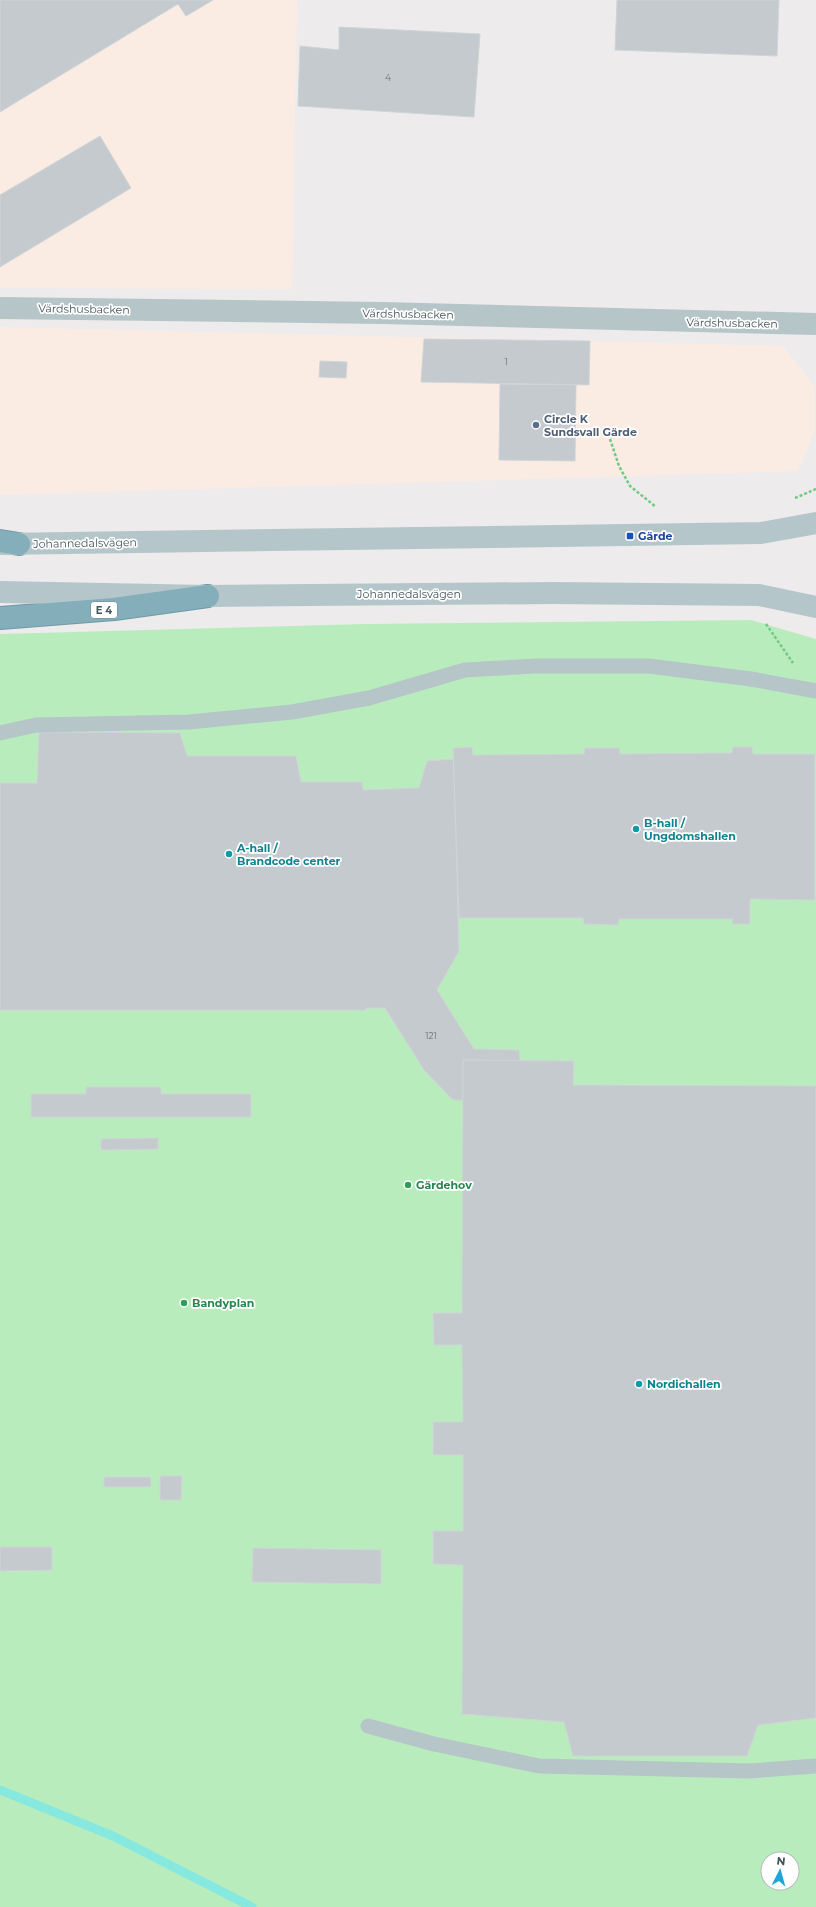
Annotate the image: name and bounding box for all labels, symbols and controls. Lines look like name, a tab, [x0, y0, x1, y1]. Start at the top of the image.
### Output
house number: 4	[385, 72, 391, 83]
street label: Värdshusbacken	[38, 301, 130, 317]
street label: Värdshusbacken	[362, 306, 454, 322]
street label: Värdshusbacken	[686, 315, 778, 331]
house number: 1	[504, 356, 508, 367]
place label: Circle K Sundsvall Gärde	[544, 412, 637, 439]
marker: Circle K Sundsvall Gärde	[531, 420, 541, 430]
place label: Gärde	[638, 529, 673, 543]
marker: Gärde	[625, 531, 635, 541]
street label: Johannedalsvägen	[32, 535, 137, 551]
street label: Johannedalsvägen	[356, 587, 461, 601]
road number: E 4	[91, 602, 117, 618]
place label: B-hall / Ungdomshallen	[644, 816, 736, 843]
marker: B-hall / Ungdomshallen	[631, 824, 641, 834]
place label: A-hall / Brandcode center	[236, 841, 341, 868]
marker: A-hall / Brandcode center	[224, 849, 234, 859]
house number: 121	[425, 1030, 437, 1041]
place label: Gärdehov	[416, 1178, 472, 1192]
marker: Gärdehov	[403, 1180, 413, 1190]
place label: Bandyplan	[192, 1296, 254, 1310]
marker: Bandyplan	[179, 1298, 189, 1308]
place label: Nordichallen	[647, 1377, 721, 1391]
marker: Nordichallen	[634, 1379, 644, 1389]
north arrow	[760, 1851, 800, 1891]
text: N	[776, 1854, 786, 1868]

